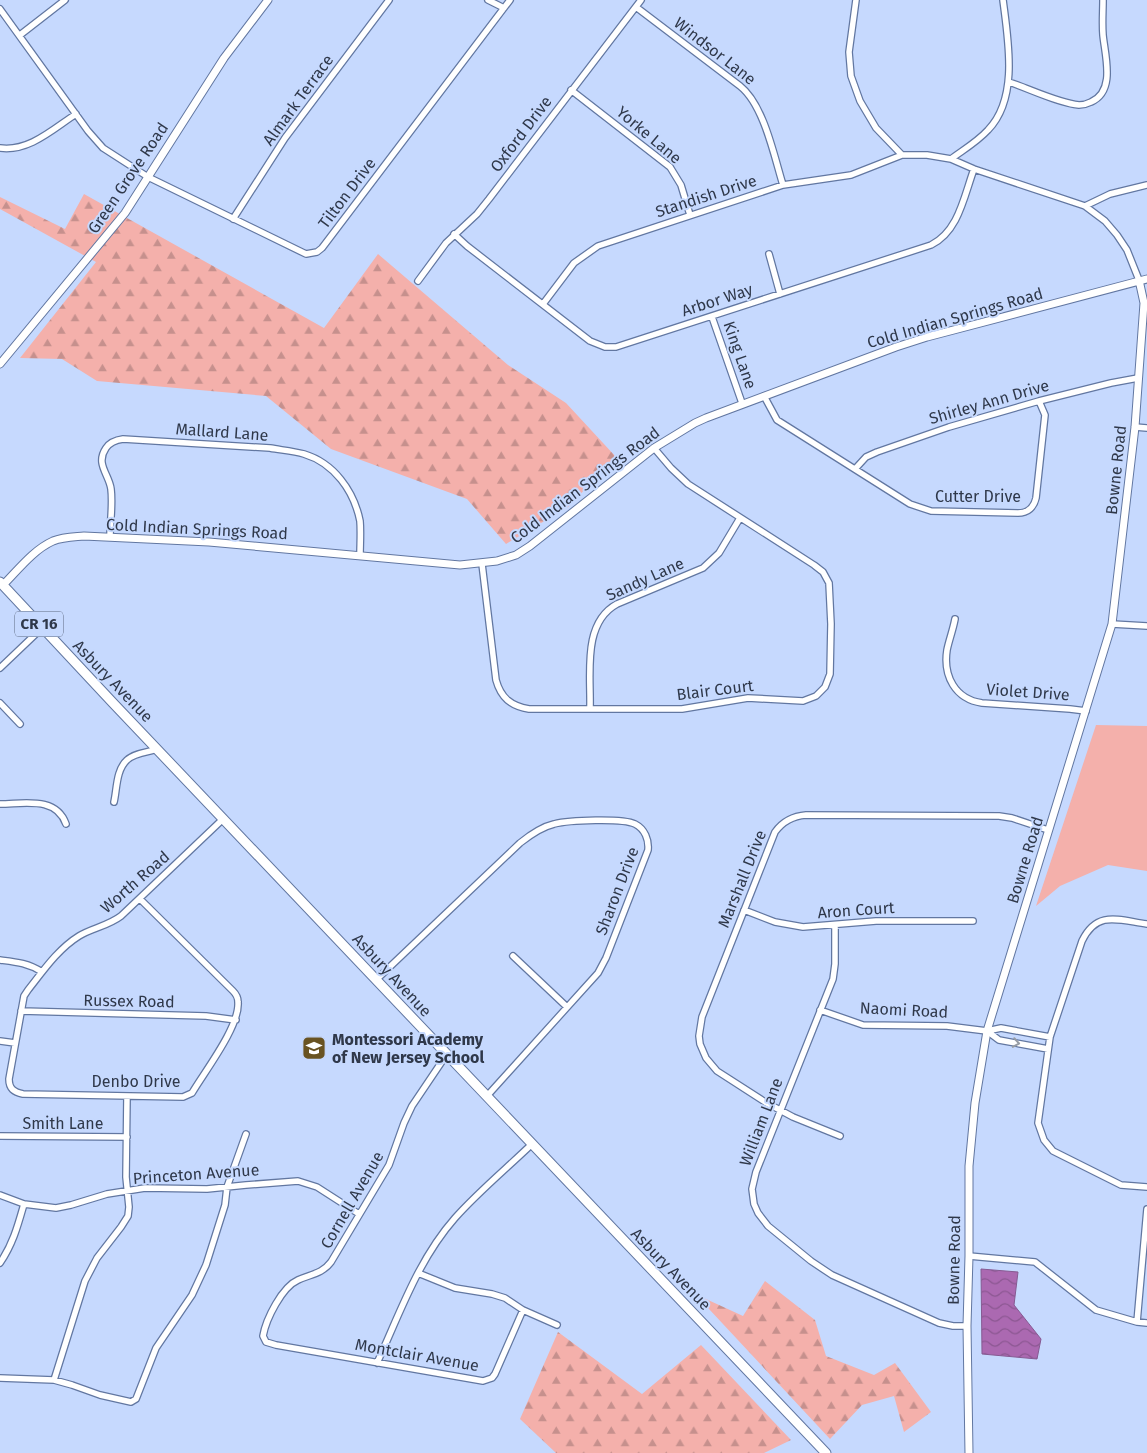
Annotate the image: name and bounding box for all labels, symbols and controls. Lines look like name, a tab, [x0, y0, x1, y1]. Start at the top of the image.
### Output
street label: Windsor Lane	[670, 13, 760, 89]
street label: Almark Terrace	[259, 51, 337, 149]
street label: Oxford Drive	[486, 92, 556, 176]
street label: Yorke Lane	[613, 102, 685, 168]
street label: Green Grove Road	[84, 119, 172, 237]
street label: Tilton Drive	[314, 154, 380, 232]
street label: Standish Drive	[653, 171, 759, 221]
street label: Arbor Way	[679, 280, 755, 320]
street label: Cold Indian Springs Road	[865, 284, 1045, 352]
street label: King Lane	[720, 319, 760, 391]
street label: Shirley Ann Drive	[927, 376, 1051, 428]
street label: Mallard Lane	[175, 419, 269, 445]
street label: Cold Indian Springs Road	[507, 423, 663, 547]
street label: Bowne Road	[1102, 424, 1130, 516]
street label: Cutter Drive	[935, 487, 1021, 506]
street label: Cold Indian Springs Road	[106, 515, 288, 543]
street label: Sandy Lane	[603, 553, 687, 605]
road number: CR 16	[15, 612, 63, 636]
street label: Asbury Avenue	[69, 636, 157, 726]
street label: Blair Court	[676, 676, 755, 704]
street label: Violet Drive	[986, 680, 1070, 704]
street label: Bowne Road	[1003, 814, 1047, 906]
street label: Marshall Drive	[714, 827, 770, 931]
street label: Sharon Drive	[591, 844, 643, 938]
street label: Worth Road	[97, 847, 173, 917]
street label: Aron Court	[817, 898, 895, 922]
street label: Asbury Avenue	[349, 929, 435, 1021]
street label: Russex Road	[83, 991, 175, 1011]
street label: Naomi Road	[859, 998, 949, 1022]
place label: Montessori Academy of New Jersey School	[332, 1030, 484, 1067]
school or university icon: Montessori Academy of New Jersey School	[301, 1035, 327, 1061]
one-way arrow	[1012, 1038, 1021, 1048]
street label: Denbo Drive	[91, 1072, 181, 1091]
street label: William Lane	[735, 1075, 787, 1169]
street label: Smith Lane	[23, 1114, 103, 1133]
street label: Cornell Avenue	[317, 1148, 387, 1252]
street label: Princeton Avenue	[132, 1160, 260, 1188]
street label: Bowne Road	[944, 1215, 964, 1305]
street label: Asbury Avenue	[627, 1224, 715, 1314]
street label: Montclair Avenue	[353, 1335, 481, 1375]

